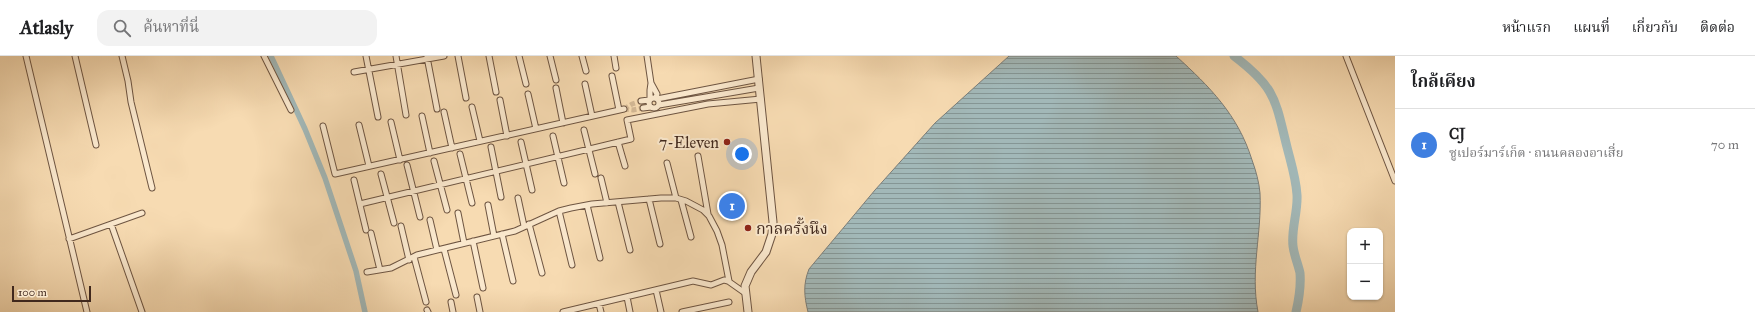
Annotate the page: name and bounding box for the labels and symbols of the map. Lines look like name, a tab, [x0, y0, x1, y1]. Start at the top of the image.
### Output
place label: 7-Eleven	[659, 133, 719, 152]
marker: 7-Eleven	[722, 137, 732, 147]
your location	[732, 144, 752, 164]
pin: 1	[719, 191, 745, 221]
place label: กาลครั้งนึง	[756, 217, 828, 238]
marker: กาลครั้งนึง	[743, 223, 753, 233]
scale bar	[12, 284, 91, 303]

